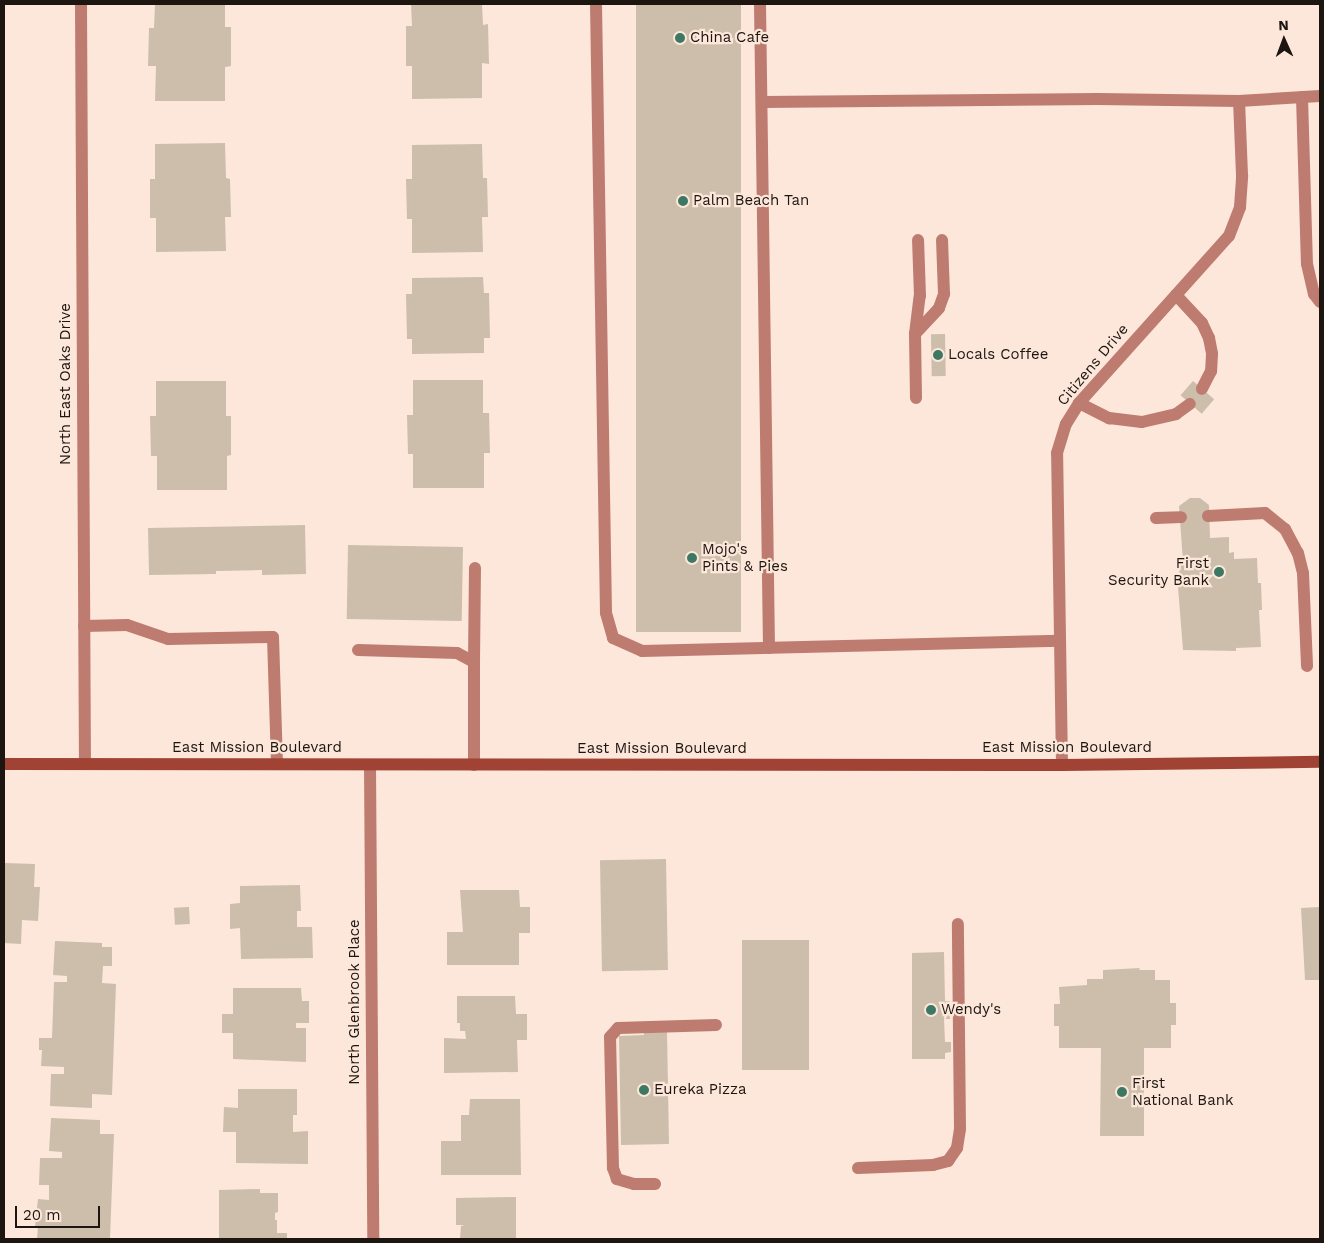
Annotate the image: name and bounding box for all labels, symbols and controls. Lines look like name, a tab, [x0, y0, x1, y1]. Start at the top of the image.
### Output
north arrow	[1259, 15, 1309, 65]
text: N	[1278, 17, 1289, 33]
place label: China Cafe	[690, 29, 769, 47]
marker: China Cafe	[674, 32, 686, 44]
place label: Palm Beach Tan	[693, 192, 810, 210]
marker: Palm Beach Tan	[677, 195, 689, 207]
street label: North East Oaks Drive	[57, 303, 75, 465]
street label: Citizens Drive	[1054, 321, 1132, 409]
place label: Locals Coffee	[948, 346, 1048, 364]
marker: Locals Coffee	[932, 349, 944, 361]
place label: Mojo's Pints & Pies	[702, 540, 788, 575]
marker: Mojo's Pints & Pies	[686, 552, 698, 564]
place label: First Security Bank	[1108, 554, 1209, 589]
marker: First Security Bank	[1213, 566, 1225, 578]
street label: East Mission Boulevard	[172, 739, 342, 757]
street label: East Mission Boulevard	[982, 739, 1152, 757]
street label: East Mission Boulevard	[577, 740, 747, 758]
street label: North Glenbrook Place	[346, 919, 364, 1085]
place label: Wendy's	[941, 1001, 1001, 1019]
marker: Wendy's	[925, 1004, 937, 1016]
place label: First National Bank	[1132, 1074, 1234, 1109]
place label: Eureka Pizza	[654, 1081, 747, 1099]
marker: Eureka Pizza	[638, 1084, 650, 1096]
marker: First National Bank	[1116, 1086, 1128, 1098]
scale bar	[18, 1196, 102, 1228]
text: 20 m	[23, 1206, 61, 1224]

